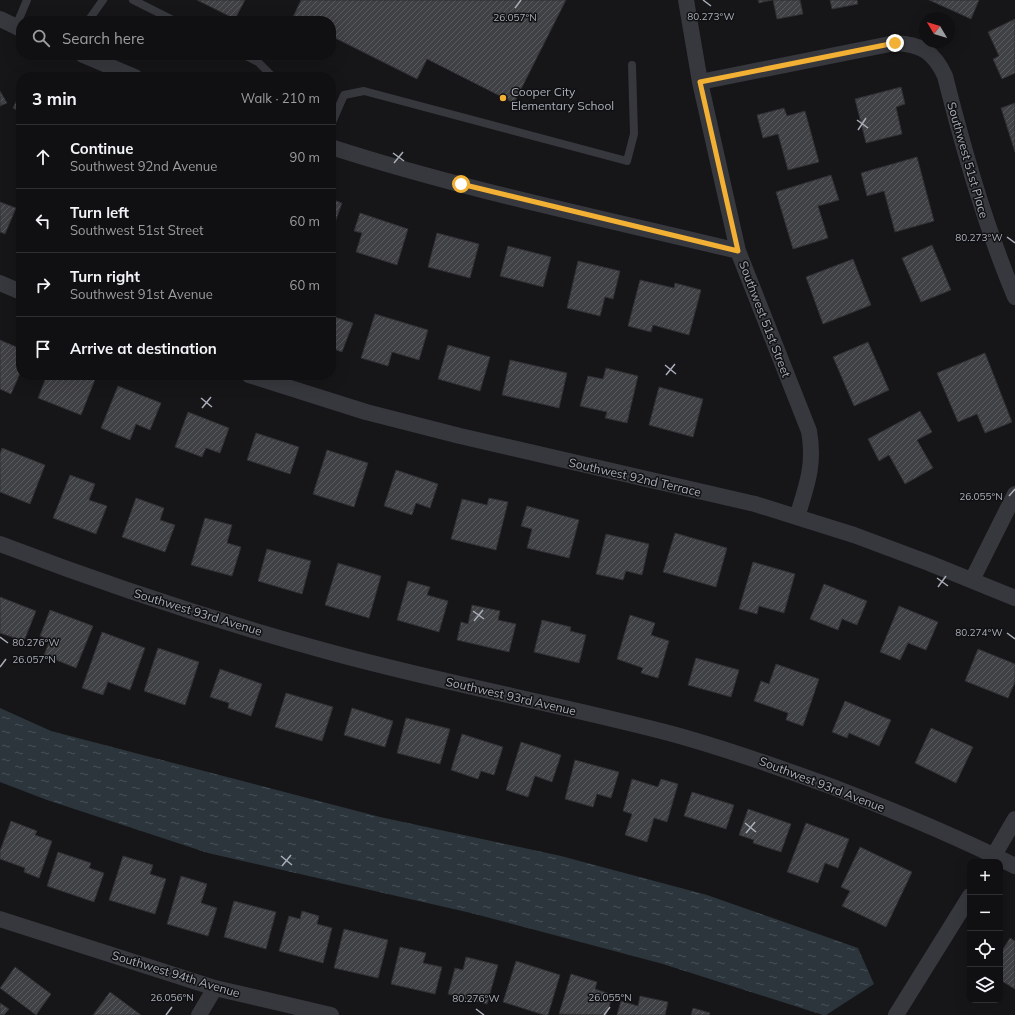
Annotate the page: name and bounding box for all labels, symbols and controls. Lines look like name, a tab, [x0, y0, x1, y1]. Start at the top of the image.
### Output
text: 80.273°W	[687, 10, 735, 23]
text: 26.057°N	[493, 11, 537, 24]
north arrow	[919, 12, 955, 48]
search box	[16, 16, 336, 60]
icon: search	[30, 27, 52, 49]
text: Search here	[62, 29, 144, 48]
route end	[886, 34, 904, 52]
place label: Cooper City Elementary School	[511, 84, 614, 113]
text: 3 min	[32, 88, 77, 109]
text: Walk · 210 m	[241, 90, 320, 106]
marker: Cooper City Elementary School	[498, 93, 508, 103]
street label: Southwest 51st Place	[944, 100, 992, 220]
text: Continue	[70, 139, 133, 158]
icon: ahead	[32, 146, 54, 168]
text: 90 m	[290, 149, 320, 165]
text: Southwest 92nd Avenue	[70, 158, 217, 174]
route start	[452, 175, 470, 193]
text: Turn left	[70, 203, 129, 222]
icon: left	[32, 210, 54, 232]
text: 60 m	[290, 213, 320, 229]
text: Southwest 51st Street	[70, 222, 204, 238]
text: 80.273°W	[955, 231, 1003, 244]
street label: Southwest 51st Street	[736, 259, 794, 379]
text: Turn right	[70, 267, 140, 286]
icon: right	[32, 274, 54, 296]
text: 60 m	[290, 277, 320, 293]
text: Southwest 91st Avenue	[70, 286, 213, 302]
icon: arrive	[32, 338, 54, 360]
text: Arrive at destination	[70, 339, 217, 358]
street label: Southwest 92nd Terrace	[567, 454, 703, 500]
text: 26.055°N	[959, 490, 1003, 503]
street label: Southwest 93rd Avenue	[132, 585, 264, 639]
text: 80.274°W	[955, 626, 1003, 639]
text: 80.276°W	[12, 636, 60, 649]
text: 26.057°N	[12, 653, 56, 666]
street label: Southwest 93rd Avenue	[444, 674, 578, 718]
street label: Southwest 93rd Avenue	[757, 753, 887, 815]
map controls	[967, 859, 1003, 1003]
button: +	[967, 859, 1003, 895]
button: −	[967, 895, 1003, 931]
button: locate	[967, 931, 1003, 967]
street label: Southwest 94th Avenue	[110, 947, 242, 1001]
button: layers	[967, 967, 1003, 1003]
text: 26.056°N	[150, 991, 194, 1004]
text: 26.055°N	[588, 991, 632, 1004]
text: 80.276°W	[452, 992, 500, 1005]

